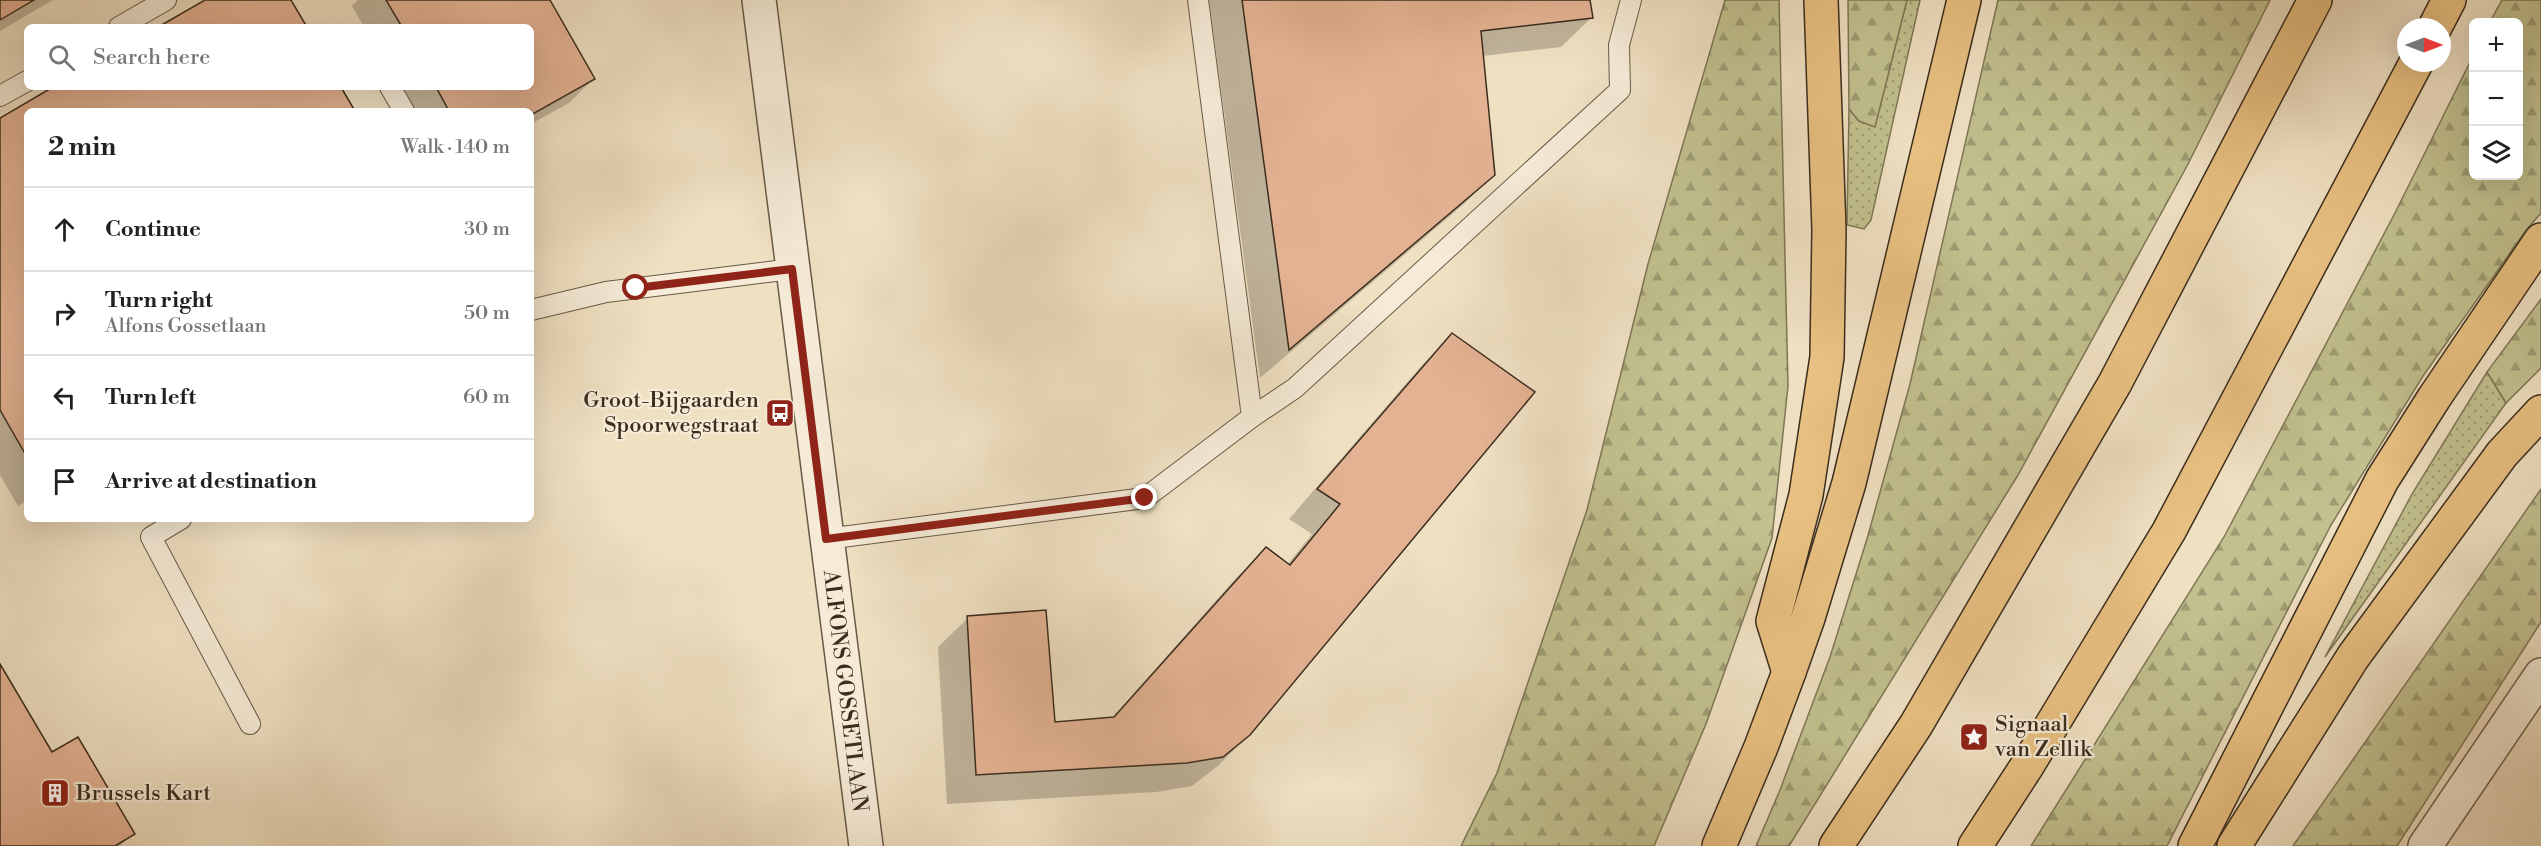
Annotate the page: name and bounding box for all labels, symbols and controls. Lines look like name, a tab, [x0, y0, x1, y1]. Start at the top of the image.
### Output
north arrow	[2397, 18, 2451, 72]
map controls	[2469, 18, 2523, 180]
button: +	[2469, 18, 2523, 72]
search box	[24, 24, 534, 90]
icon: search	[45, 41, 78, 74]
text: Search here	[93, 44, 210, 71]
button: −	[2469, 72, 2523, 126]
button: layers	[2469, 126, 2523, 180]
text: 2 min	[48, 131, 116, 163]
text: Walk · 140 m	[400, 135, 510, 160]
icon: ahead	[48, 213, 81, 246]
text: Continue	[105, 216, 201, 243]
text: 30 m	[464, 217, 510, 242]
route start	[622, 274, 648, 300]
text: Turn right	[105, 287, 213, 314]
icon: right	[48, 297, 81, 330]
text: 50 m	[464, 301, 510, 326]
text: Alfons Gossetlaan	[105, 314, 267, 339]
icon: left	[48, 381, 81, 414]
text: Turn left	[105, 384, 196, 411]
text: 60 m	[463, 385, 510, 410]
place label: Groot-Bijgaarden Spoorwegstraat	[583, 387, 759, 439]
bus stop icon: Groot-Bijgaarden Spoorwegstraat	[764, 397, 796, 429]
icon: arrive	[48, 465, 81, 498]
text: Arrive at destination	[105, 468, 317, 495]
route end	[1131, 484, 1157, 510]
street label: ALFONS GOSSETLAAN	[817, 567, 873, 814]
place label: Signaal van Zellik	[1994, 711, 2093, 763]
place icon: Signaal van Zellik	[1958, 721, 1990, 753]
building icon: Brussels Kart	[39, 777, 71, 809]
place label: Brussels Kart	[75, 780, 211, 807]

